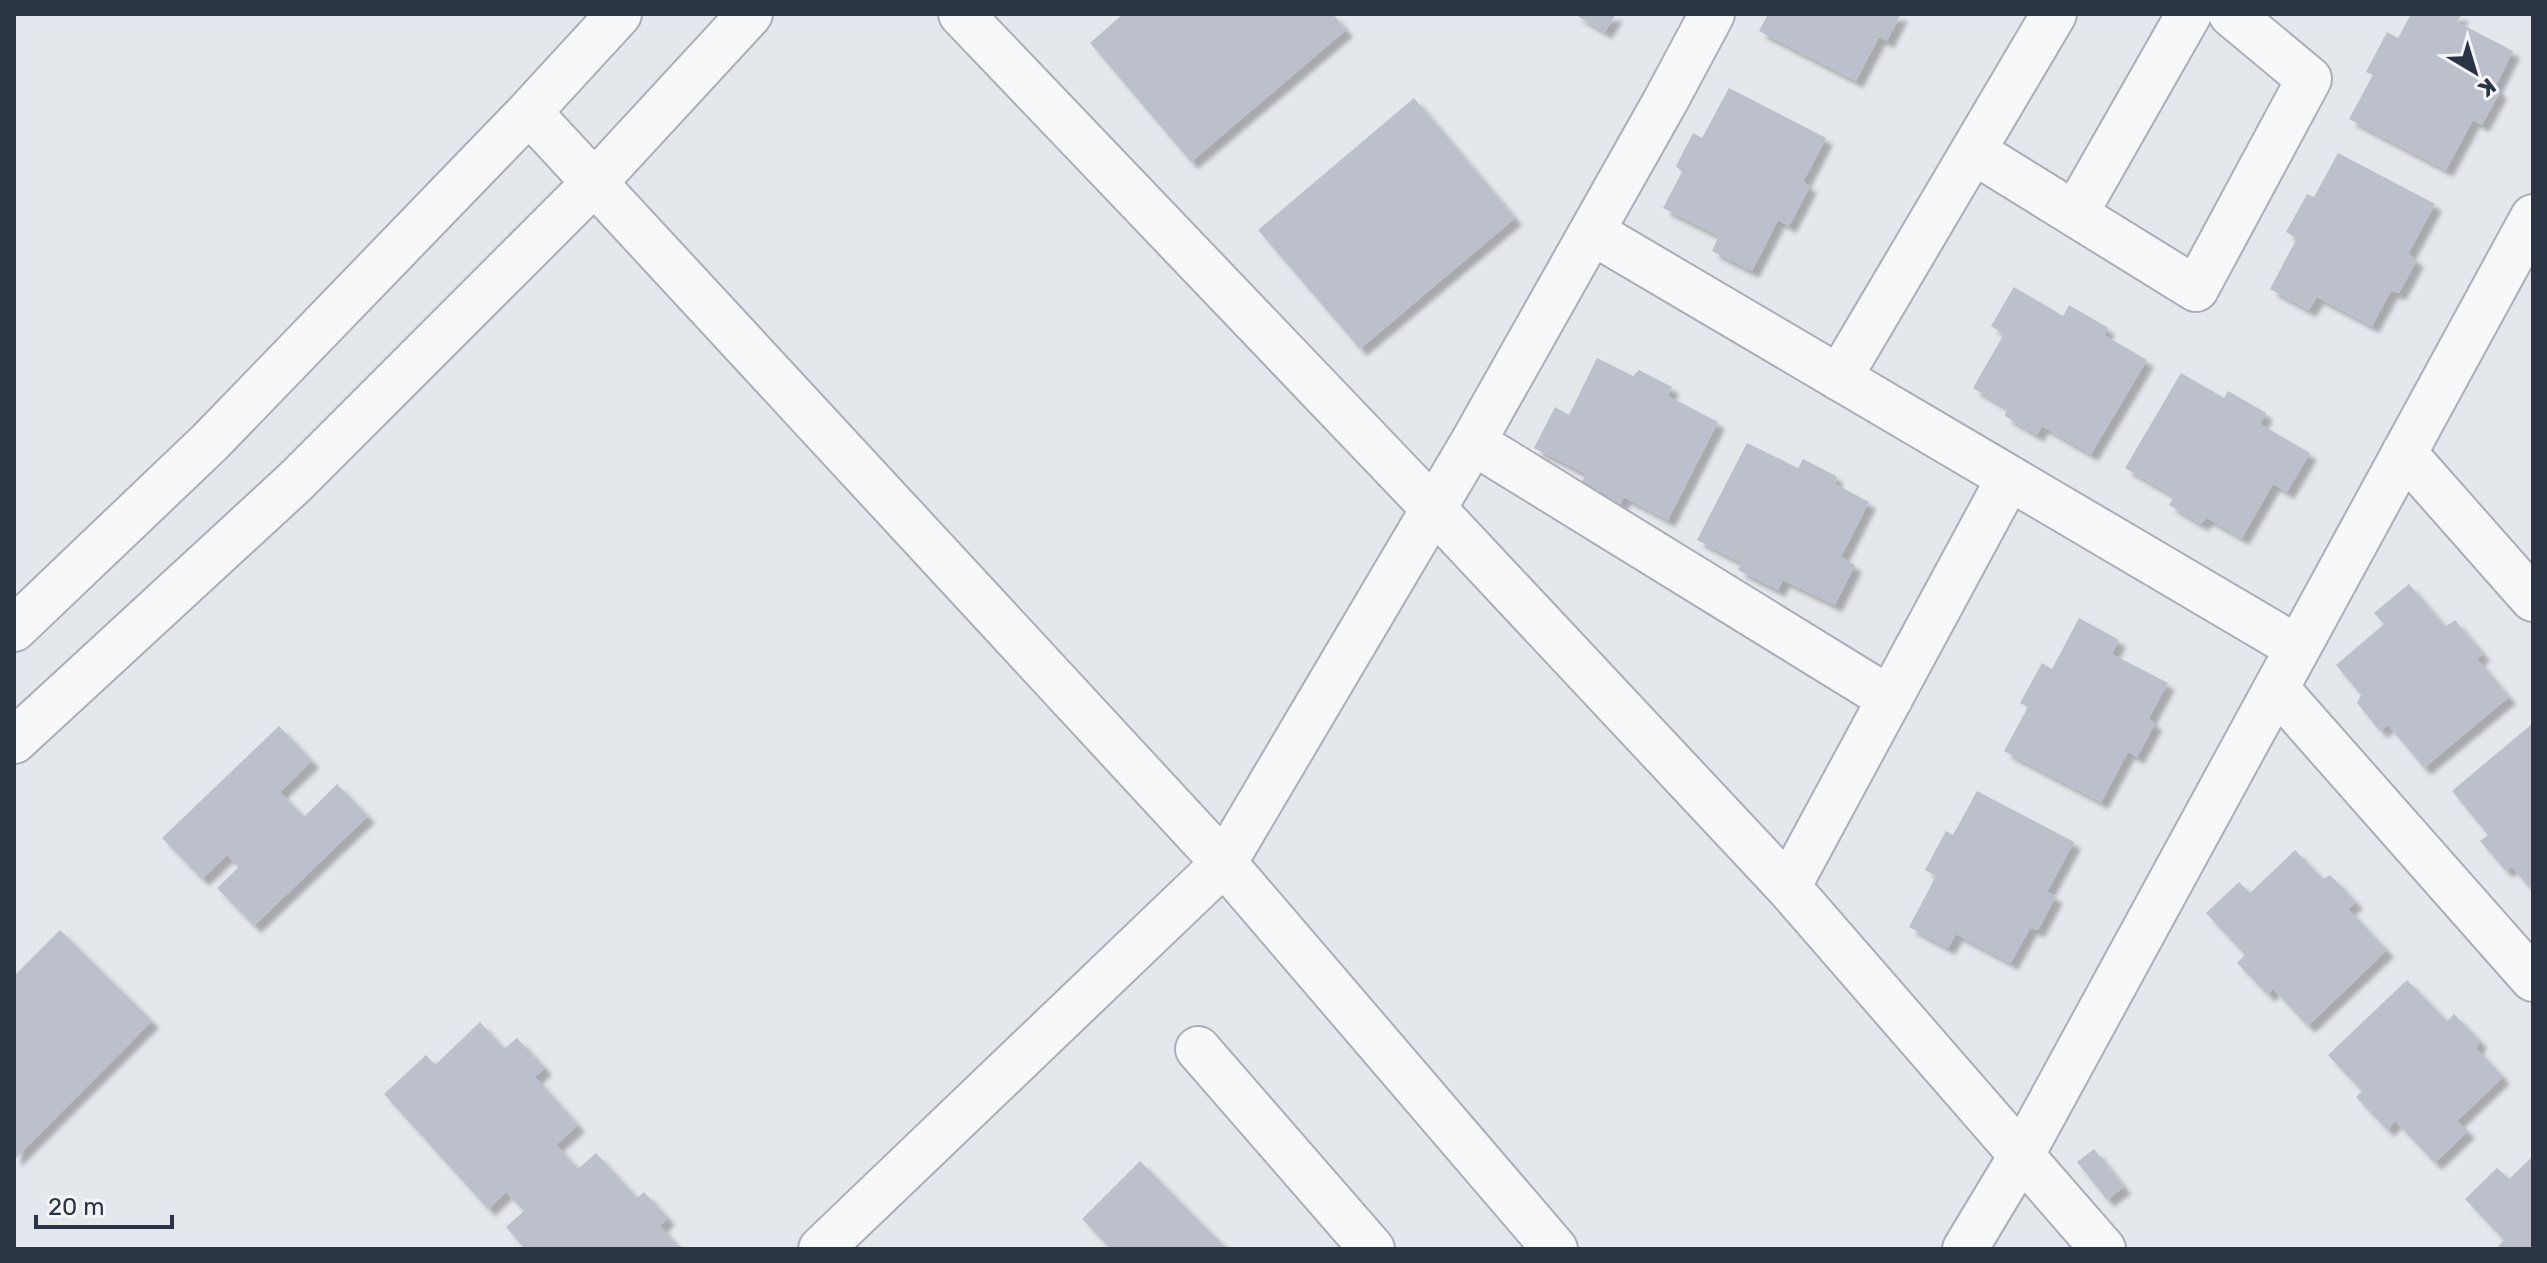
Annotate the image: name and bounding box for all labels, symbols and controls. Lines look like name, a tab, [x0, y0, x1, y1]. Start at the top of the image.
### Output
north arrow	[2435, 32, 2515, 112]
text: K	[2473, 72, 2501, 103]
scale bar	[36, 1179, 172, 1229]
text: 20 m	[48, 1193, 105, 1221]

